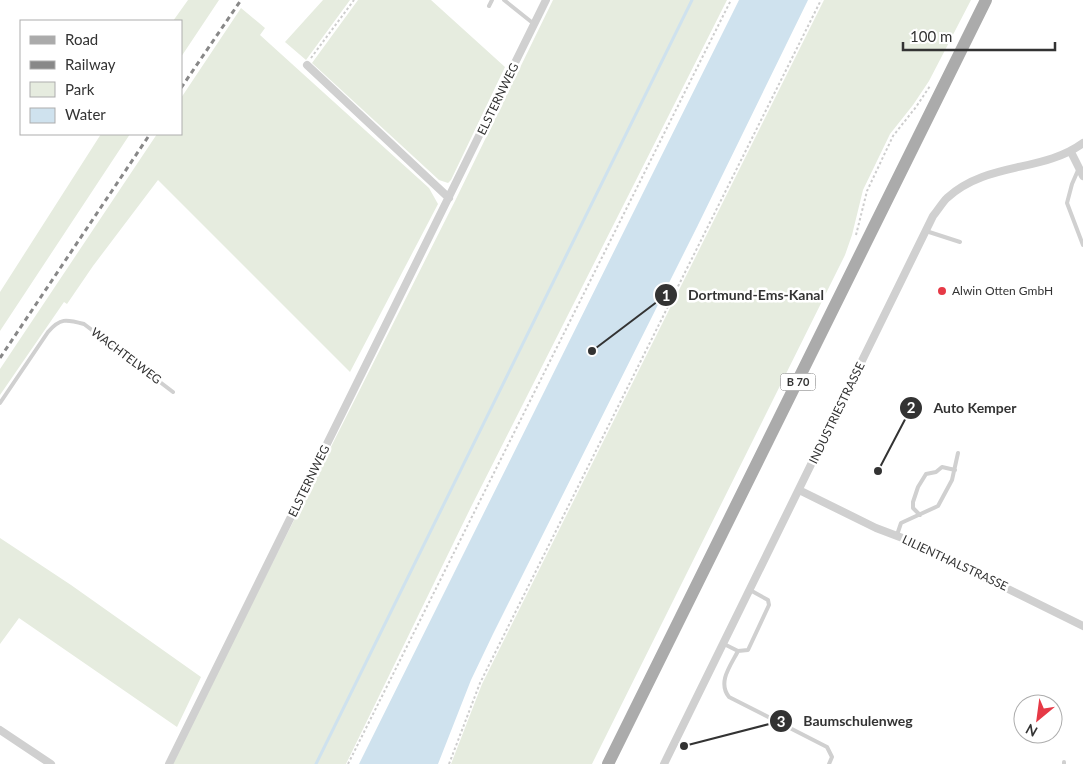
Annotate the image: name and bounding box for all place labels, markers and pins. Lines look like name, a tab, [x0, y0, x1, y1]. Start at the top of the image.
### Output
callout: Dortmund-Ems-Kanal	[653, 281, 834, 310]
place label: Alwin Otten GmbH	[952, 283, 1053, 298]
marker: Alwin Otten GmbH	[936, 285, 948, 297]
callout: Auto Kemper	[899, 394, 1027, 423]
callout: Baumschulenweg	[768, 707, 922, 736]

